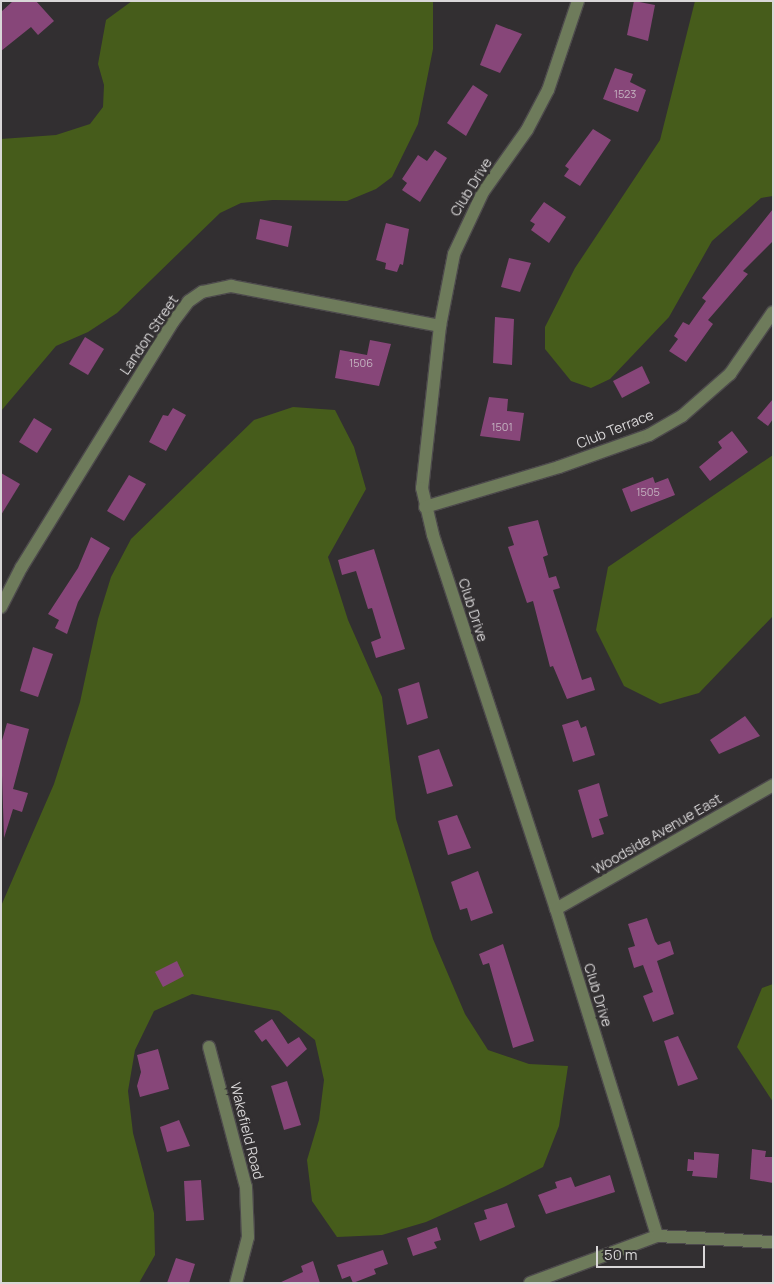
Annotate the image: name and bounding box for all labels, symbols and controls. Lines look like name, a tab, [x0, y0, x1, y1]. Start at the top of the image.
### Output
house number: 1523	[614, 87, 636, 101]
street label: Club Drive	[447, 155, 495, 219]
street label: Landon Street	[116, 292, 182, 378]
house number: 1506	[349, 356, 373, 370]
street label: Club Terrace	[574, 406, 656, 452]
house number: 1501	[491, 420, 513, 434]
house number: 1505	[636, 485, 660, 499]
street label: Club Drive	[455, 576, 491, 644]
street label: Woodside Avenue East	[589, 790, 725, 878]
street label: Club Drive	[580, 961, 616, 1029]
street label: Wakefield Road	[227, 1081, 267, 1181]
scale bar	[599, 1236, 708, 1268]
text: 50 m	[604, 1244, 638, 1265]

